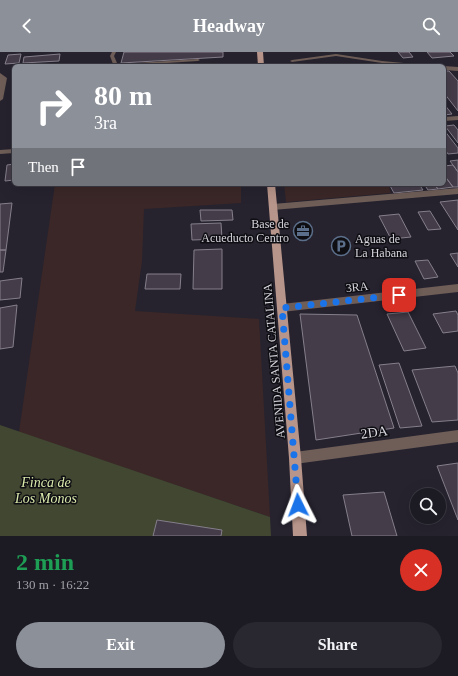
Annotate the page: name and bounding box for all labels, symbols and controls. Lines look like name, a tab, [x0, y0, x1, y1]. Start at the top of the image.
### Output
icon: back	[16, 15, 38, 37]
icon: search	[420, 15, 442, 37]
text: Headway	[193, 16, 265, 36]
icon: right	[28, 80, 80, 132]
text: 80 m	[94, 80, 152, 111]
text: 3ra	[94, 113, 117, 133]
icon: arrive	[67, 156, 89, 178]
text: Then	[28, 159, 59, 175]
place label: Base de Acueducto Centro	[201, 217, 289, 245]
office icon: Base de Acueducto Centro	[292, 220, 314, 242]
place label: Aguas de La Habana	[355, 232, 408, 260]
parking icon: Aguas de La Habana	[330, 235, 352, 257]
pin	[382, 278, 416, 312]
street label: 3RA	[345, 279, 369, 295]
street label: AVENIDA SANTA CATALINA	[260, 282, 288, 439]
icon: arrive	[388, 284, 410, 306]
street label: 2DA	[360, 423, 389, 442]
park label: Finca de Los Monos	[14, 475, 77, 506]
position arrow	[277, 484, 319, 526]
map controls	[410, 488, 446, 524]
button: search	[410, 488, 446, 524]
text: 2 min	[16, 549, 74, 575]
button: close	[400, 549, 442, 591]
text: 130 m · 16:22	[16, 577, 89, 592]
button: Exit	[16, 622, 225, 668]
button: Share	[233, 622, 442, 668]

